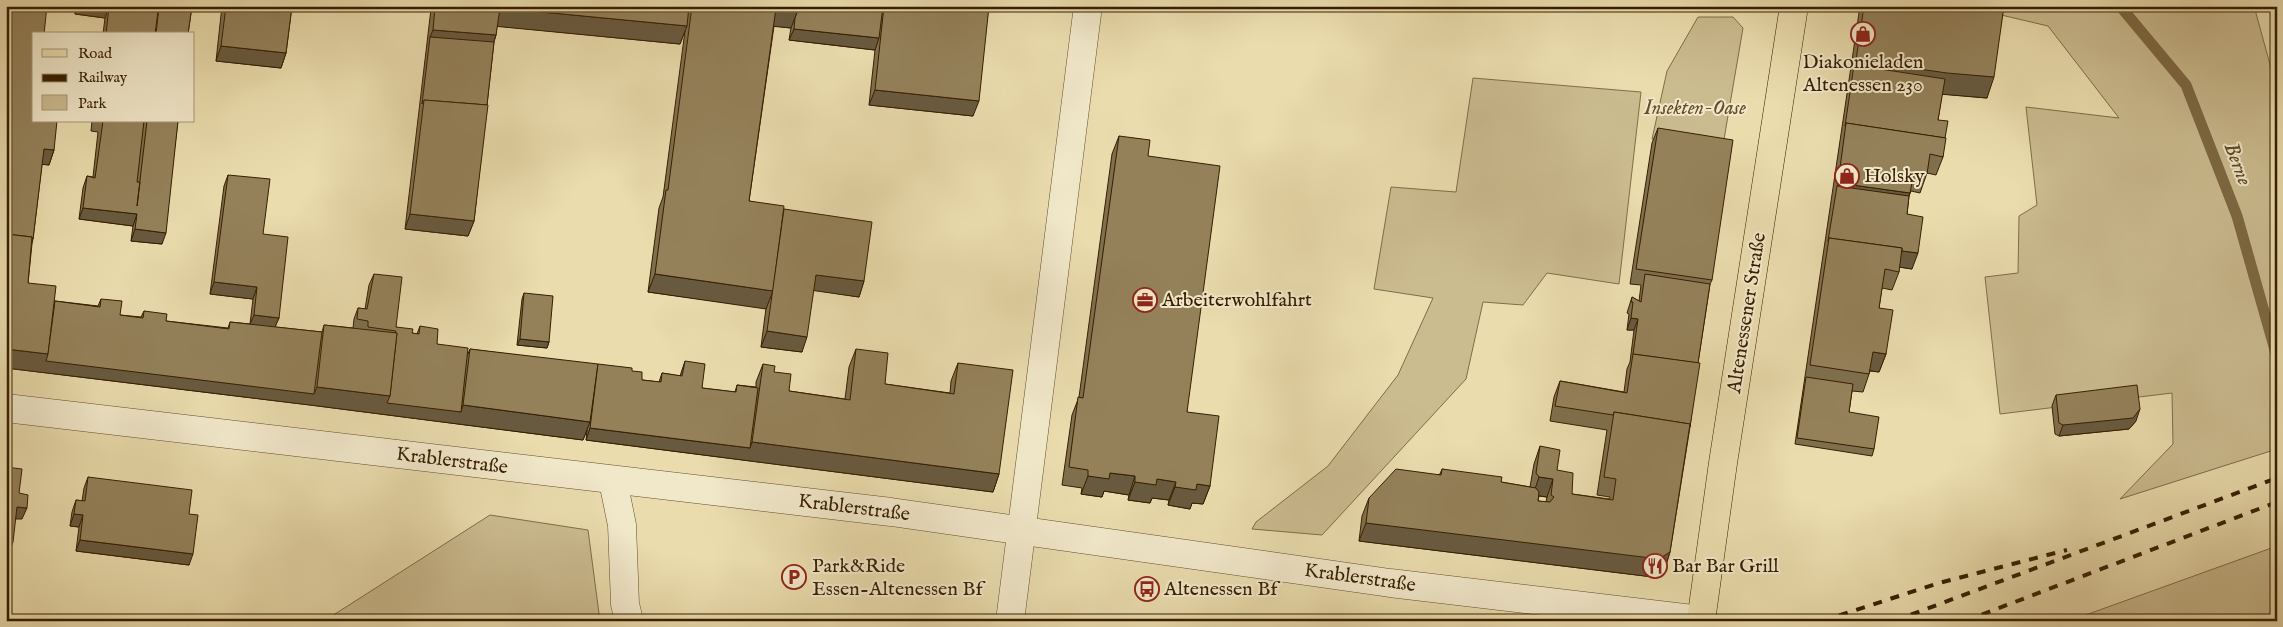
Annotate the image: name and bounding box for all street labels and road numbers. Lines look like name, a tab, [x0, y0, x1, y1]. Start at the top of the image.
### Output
street label: Altenessener Straße	[1722, 231, 1772, 396]
street label: Krablerstraße	[395, 442, 509, 480]
street label: Krablerstraße	[797, 489, 911, 527]
street label: Krablerstraße	[1303, 558, 1417, 598]

